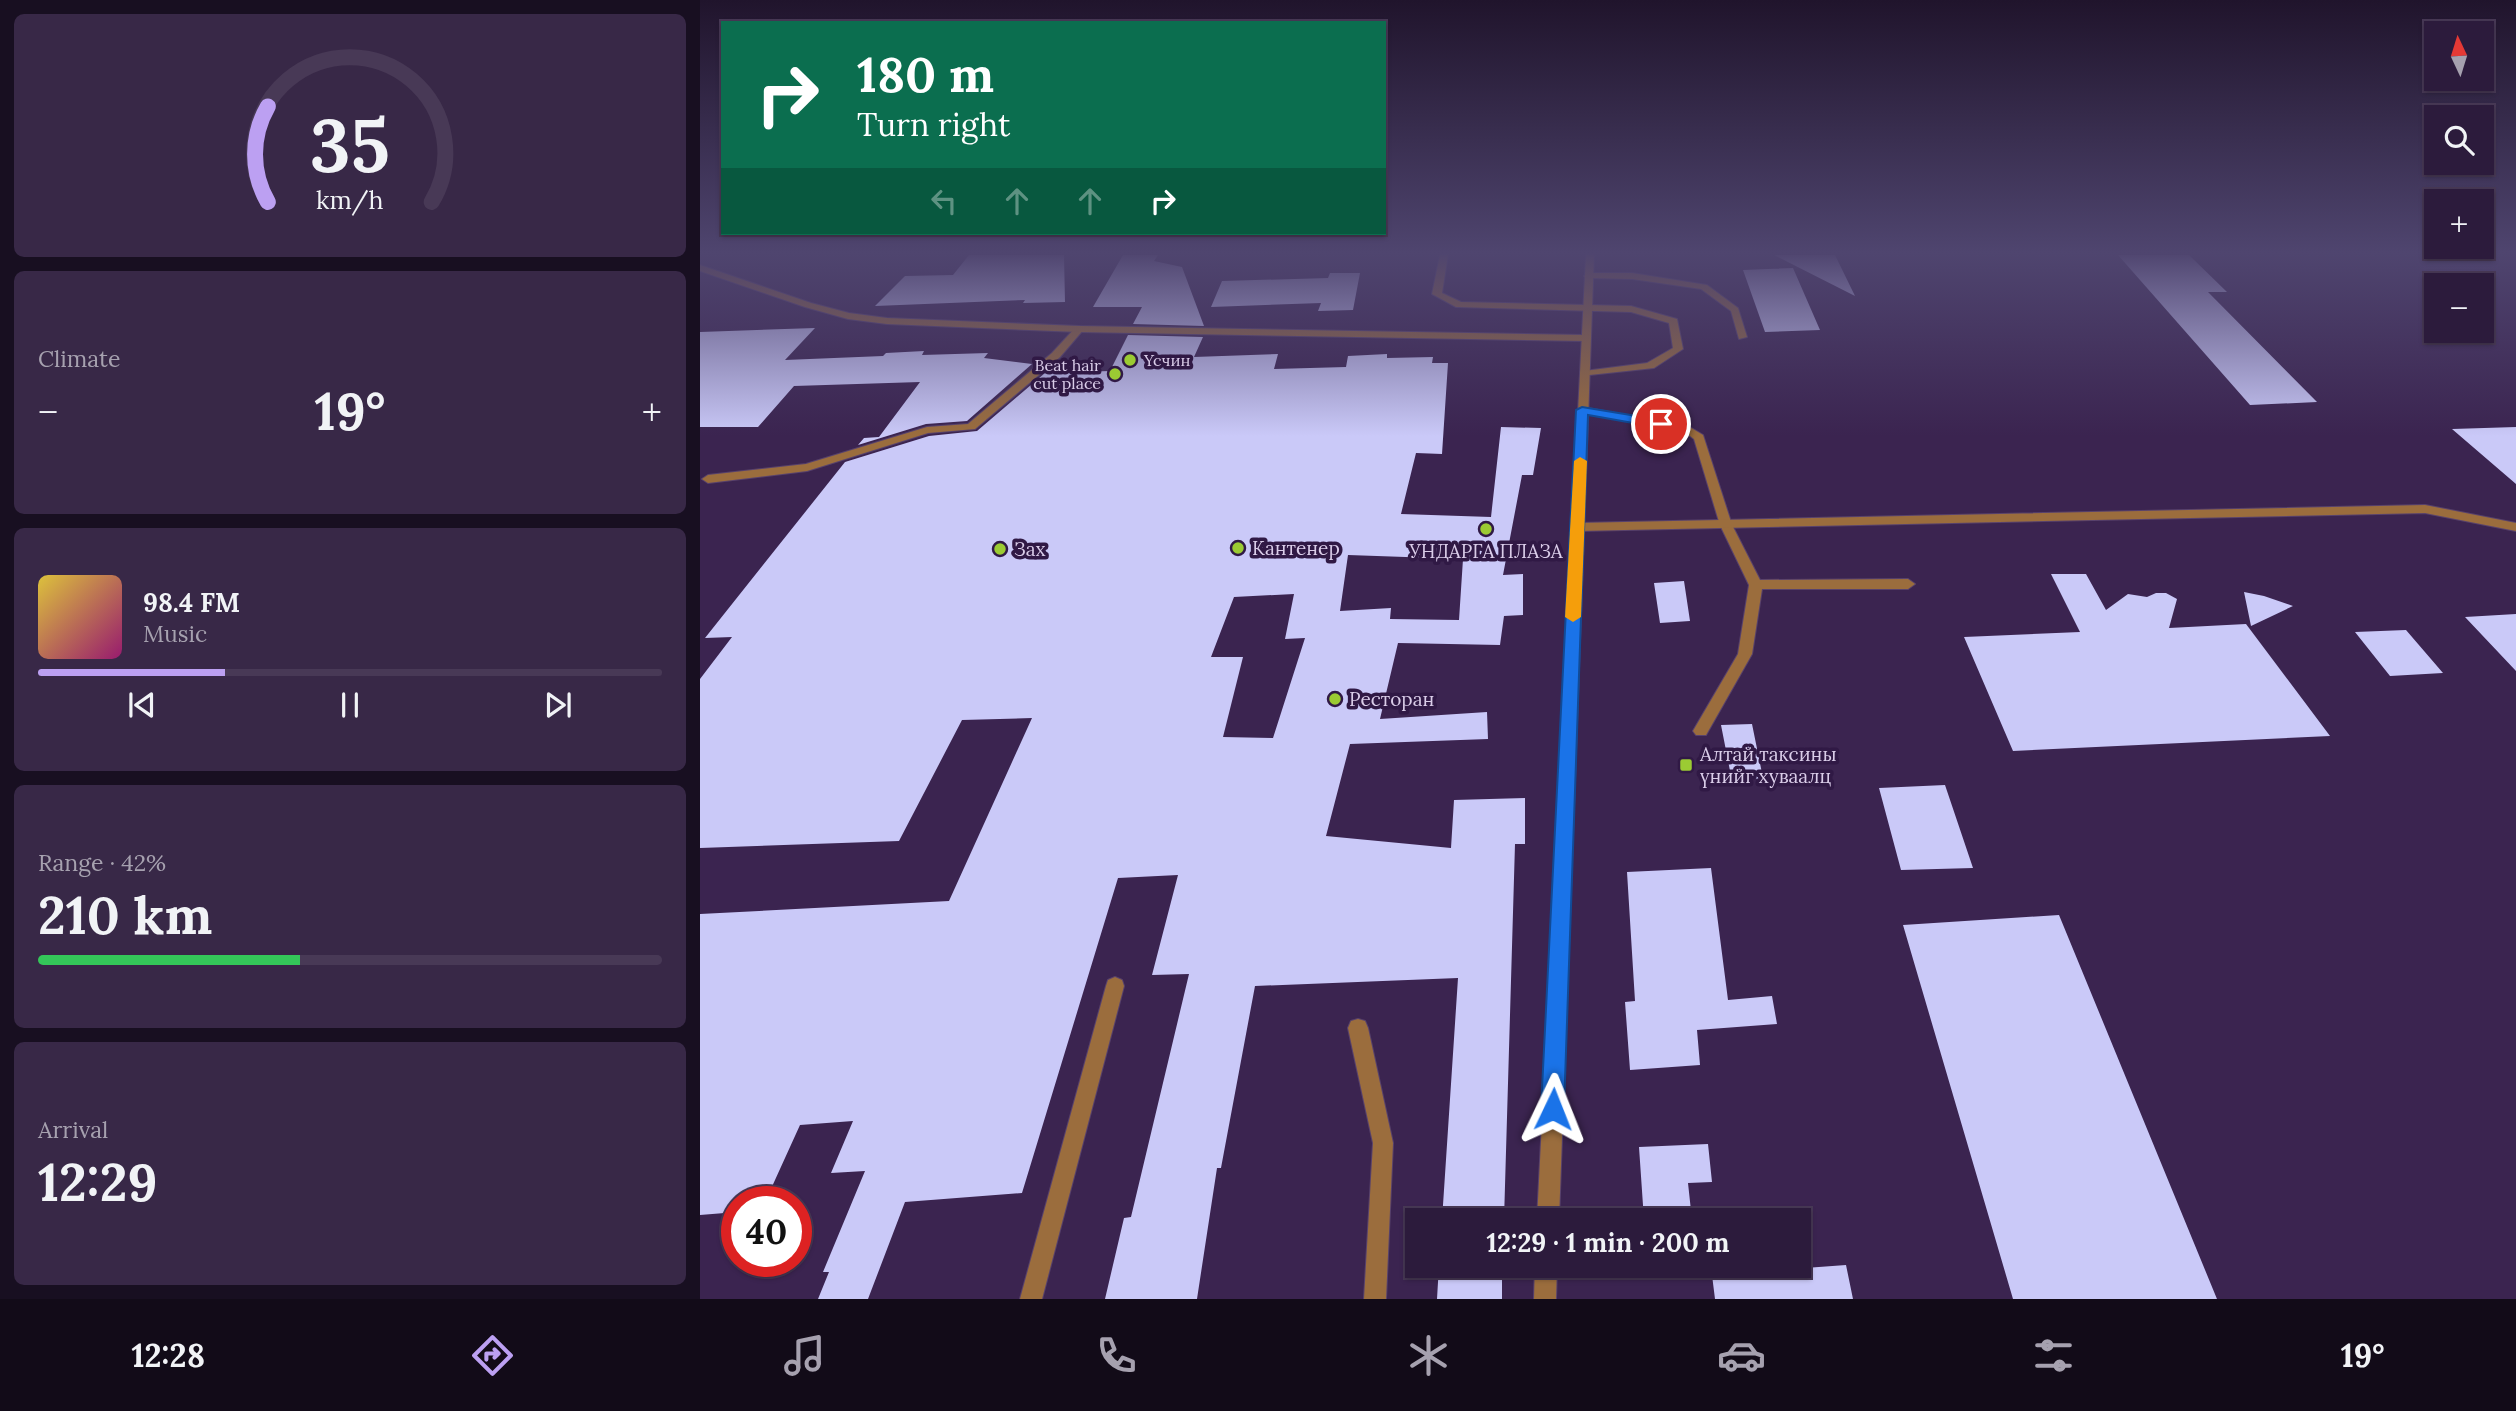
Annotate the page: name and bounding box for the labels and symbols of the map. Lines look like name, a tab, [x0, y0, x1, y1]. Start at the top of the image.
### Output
north arrow	[2424, 21, 2494, 91]
place label: Үсчин	[1143, 350, 1190, 370]
marker: Үсчин	[1122, 352, 1138, 368]
place label: Beat hair cut place	[1033, 355, 1101, 393]
marker: Beat hair cut place	[1107, 366, 1123, 382]
pin	[1631, 394, 1691, 454]
marker: УНДАРГА ПЛАЗА	[1478, 521, 1494, 537]
place label: Кантенер	[1252, 536, 1340, 560]
place label: Зах	[1014, 537, 1046, 561]
place label: УНДАРГА ПЛАЗА	[1408, 539, 1564, 563]
marker: Кантенер	[1230, 540, 1246, 556]
marker: Зах	[992, 541, 1008, 557]
place label: Ресторан	[1349, 687, 1434, 711]
marker: Ресторан	[1327, 691, 1343, 707]
place label: Алтай таксины үнийг хуваалц	[1699, 742, 1836, 788]
marker: Алтай таксины үнийг хуваалц	[1678, 757, 1694, 773]
position arrow	[1516, 1072, 1590, 1146]
speed limit sign: 40	[721, 1186, 812, 1277]

